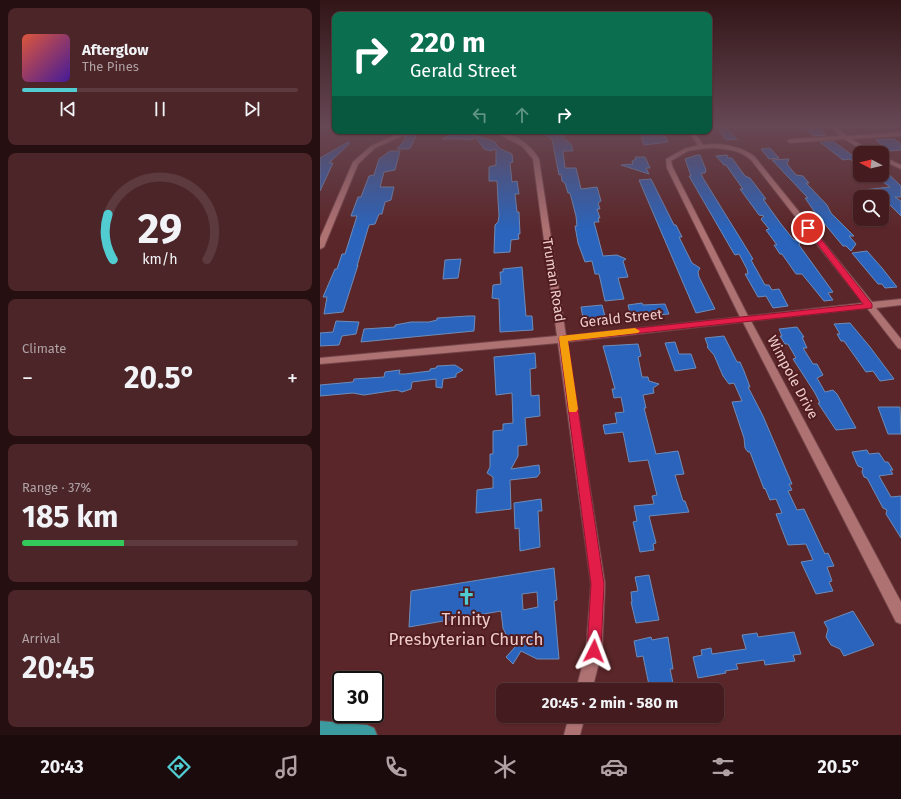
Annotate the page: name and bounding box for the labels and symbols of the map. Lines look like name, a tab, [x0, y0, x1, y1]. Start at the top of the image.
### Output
north arrow	[853, 146, 889, 182]
pin	[791, 211, 825, 245]
street label: Truman Road	[539, 237, 568, 323]
street label: Gerald Street	[579, 306, 664, 331]
street label: Wimpole Drive	[763, 333, 822, 422]
church icon: Trinity Presbyterian Church	[456, 587, 476, 607]
place label: Trinity Presbyterian Church	[389, 609, 543, 650]
position arrow	[573, 630, 615, 672]
speed limit sign: 30	[332, 671, 384, 723]

